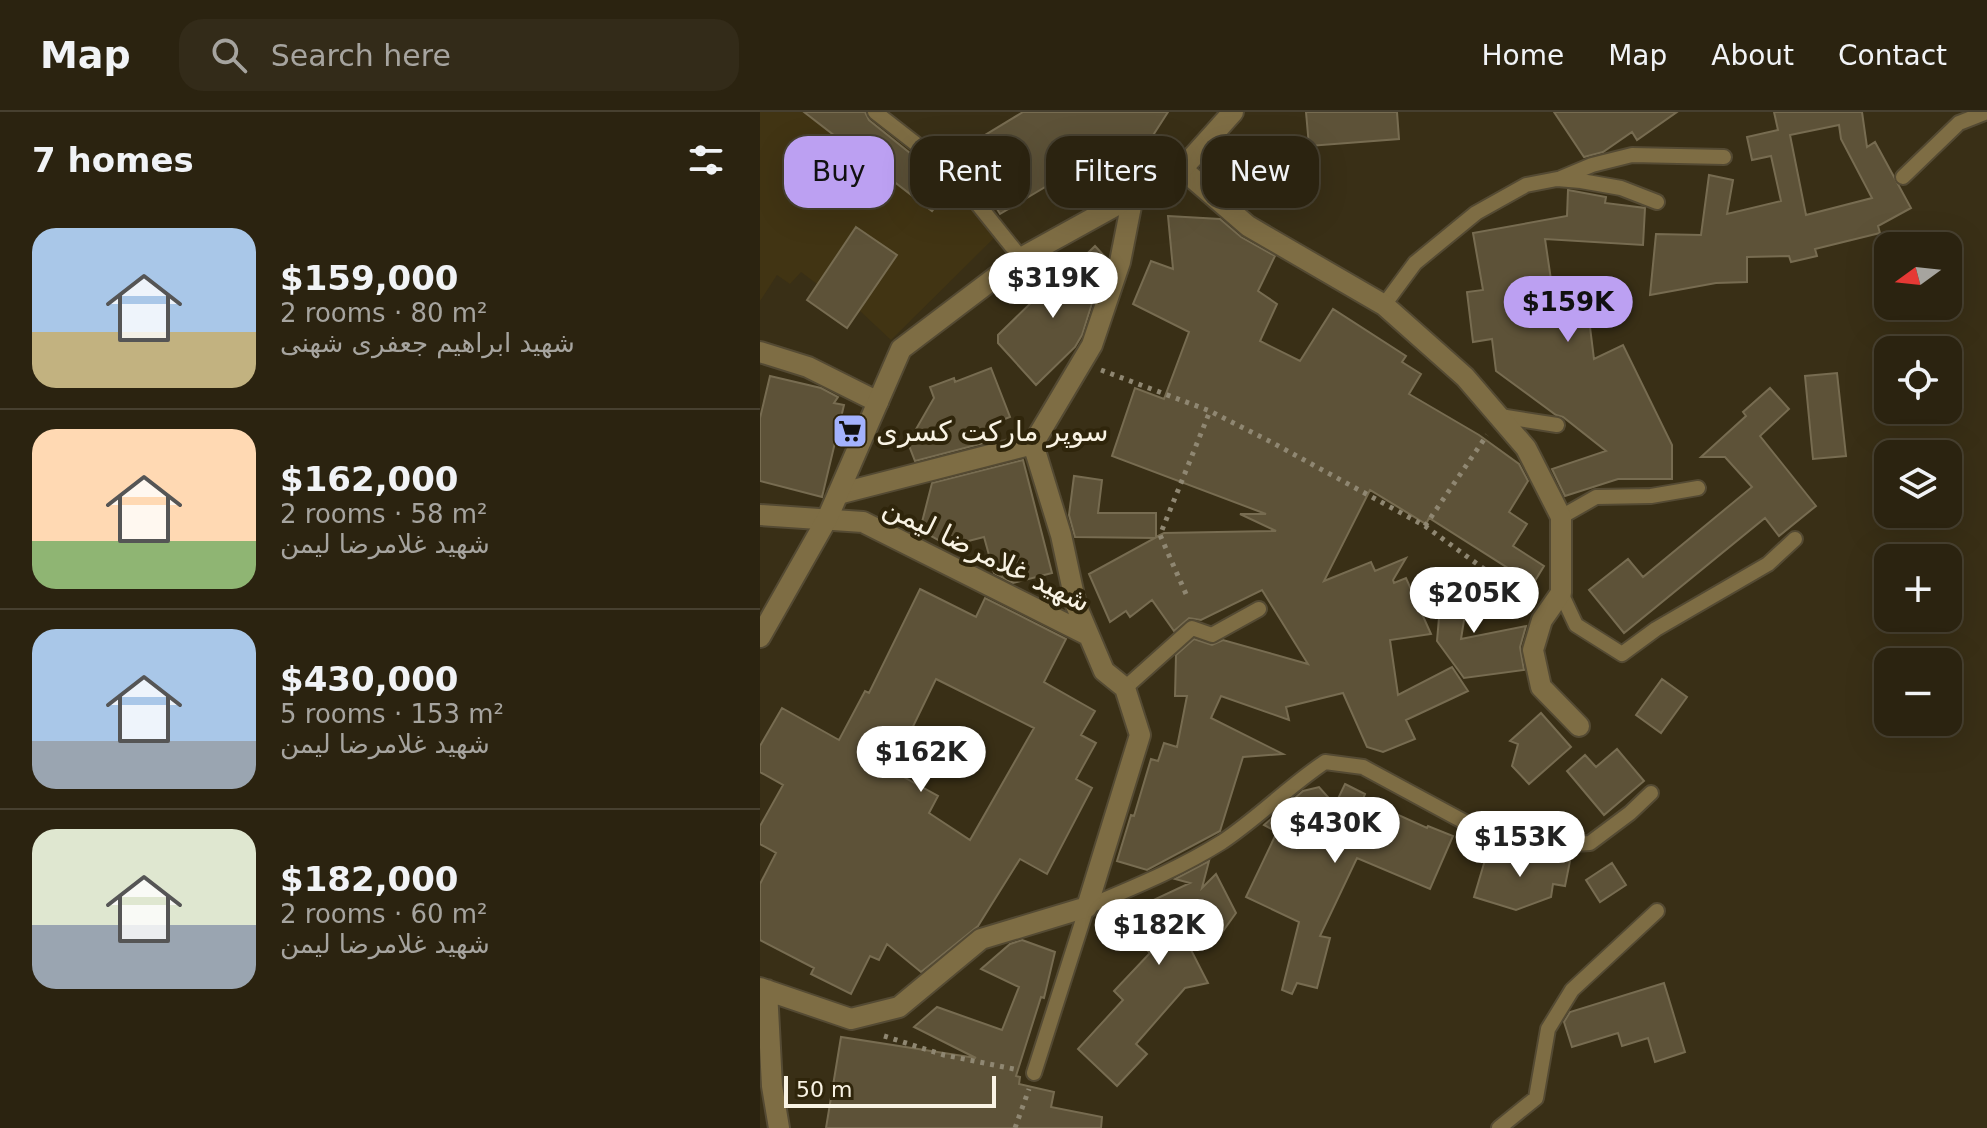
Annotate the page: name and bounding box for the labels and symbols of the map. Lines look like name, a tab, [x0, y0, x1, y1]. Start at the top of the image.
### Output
north arrow	[1874, 232, 1962, 320]
pin: $319K	[997, 252, 1109, 320]
pin: $159K	[1512, 276, 1624, 344]
supermarket icon: سوپر مارکت کسری	[831, 412, 869, 450]
place label: سوپر مارکت کسری	[876, 415, 1109, 448]
street label: شهید غلامرضا لیمن	[878, 490, 1096, 619]
pin: $205K	[1418, 567, 1530, 635]
pin: $162K	[865, 726, 977, 794]
pin: $430K	[1279, 797, 1391, 865]
pin: $153K	[1464, 811, 1576, 879]
pin: $182K	[1103, 899, 1215, 967]
scale bar	[784, 1072, 996, 1108]

